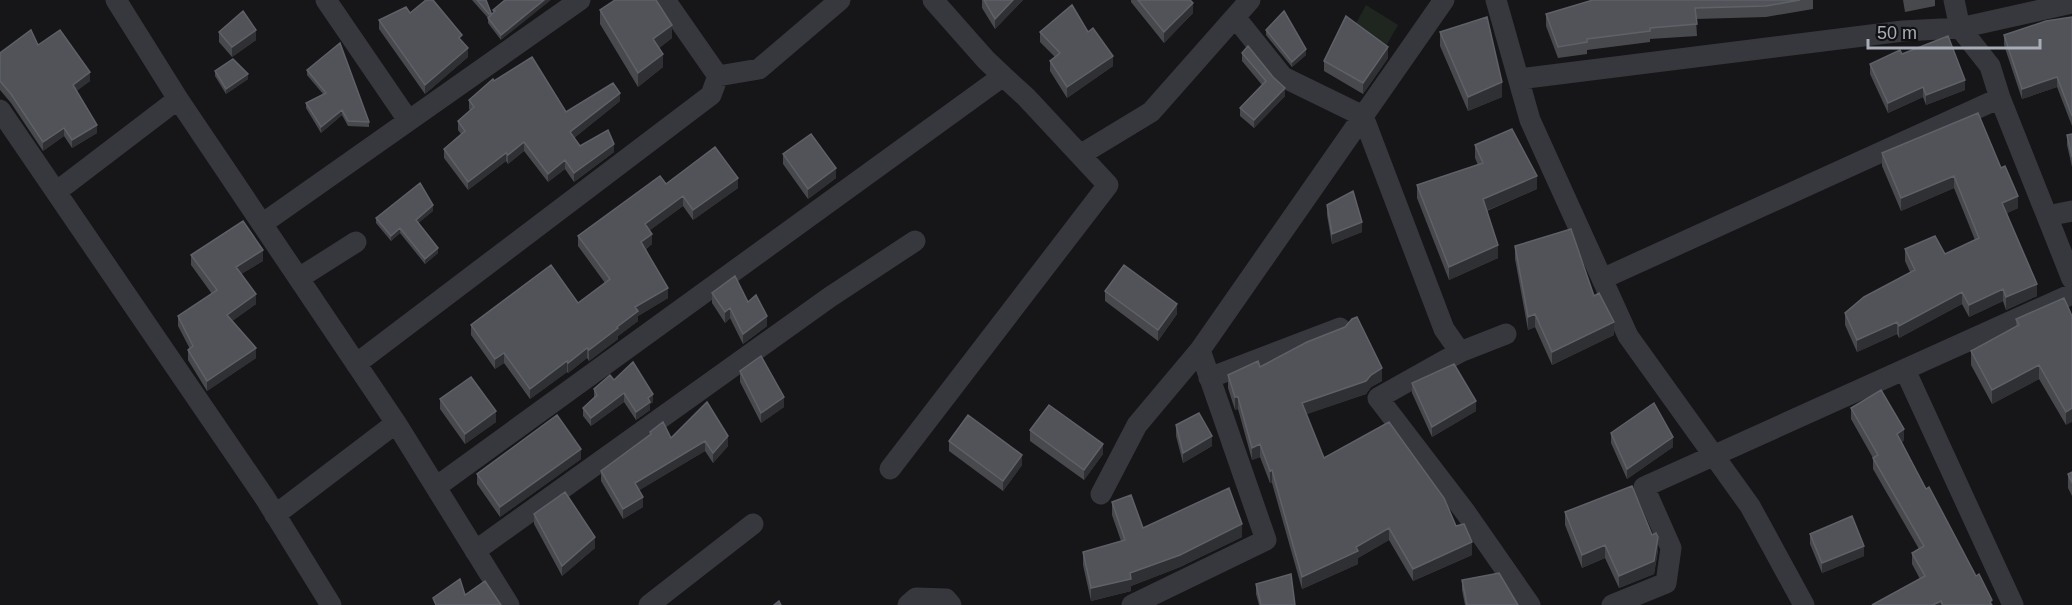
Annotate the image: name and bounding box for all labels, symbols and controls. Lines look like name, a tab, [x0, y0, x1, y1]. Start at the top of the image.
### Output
scale bar	[1868, 12, 2040, 50]
text: 50 m	[1877, 23, 1917, 43]

